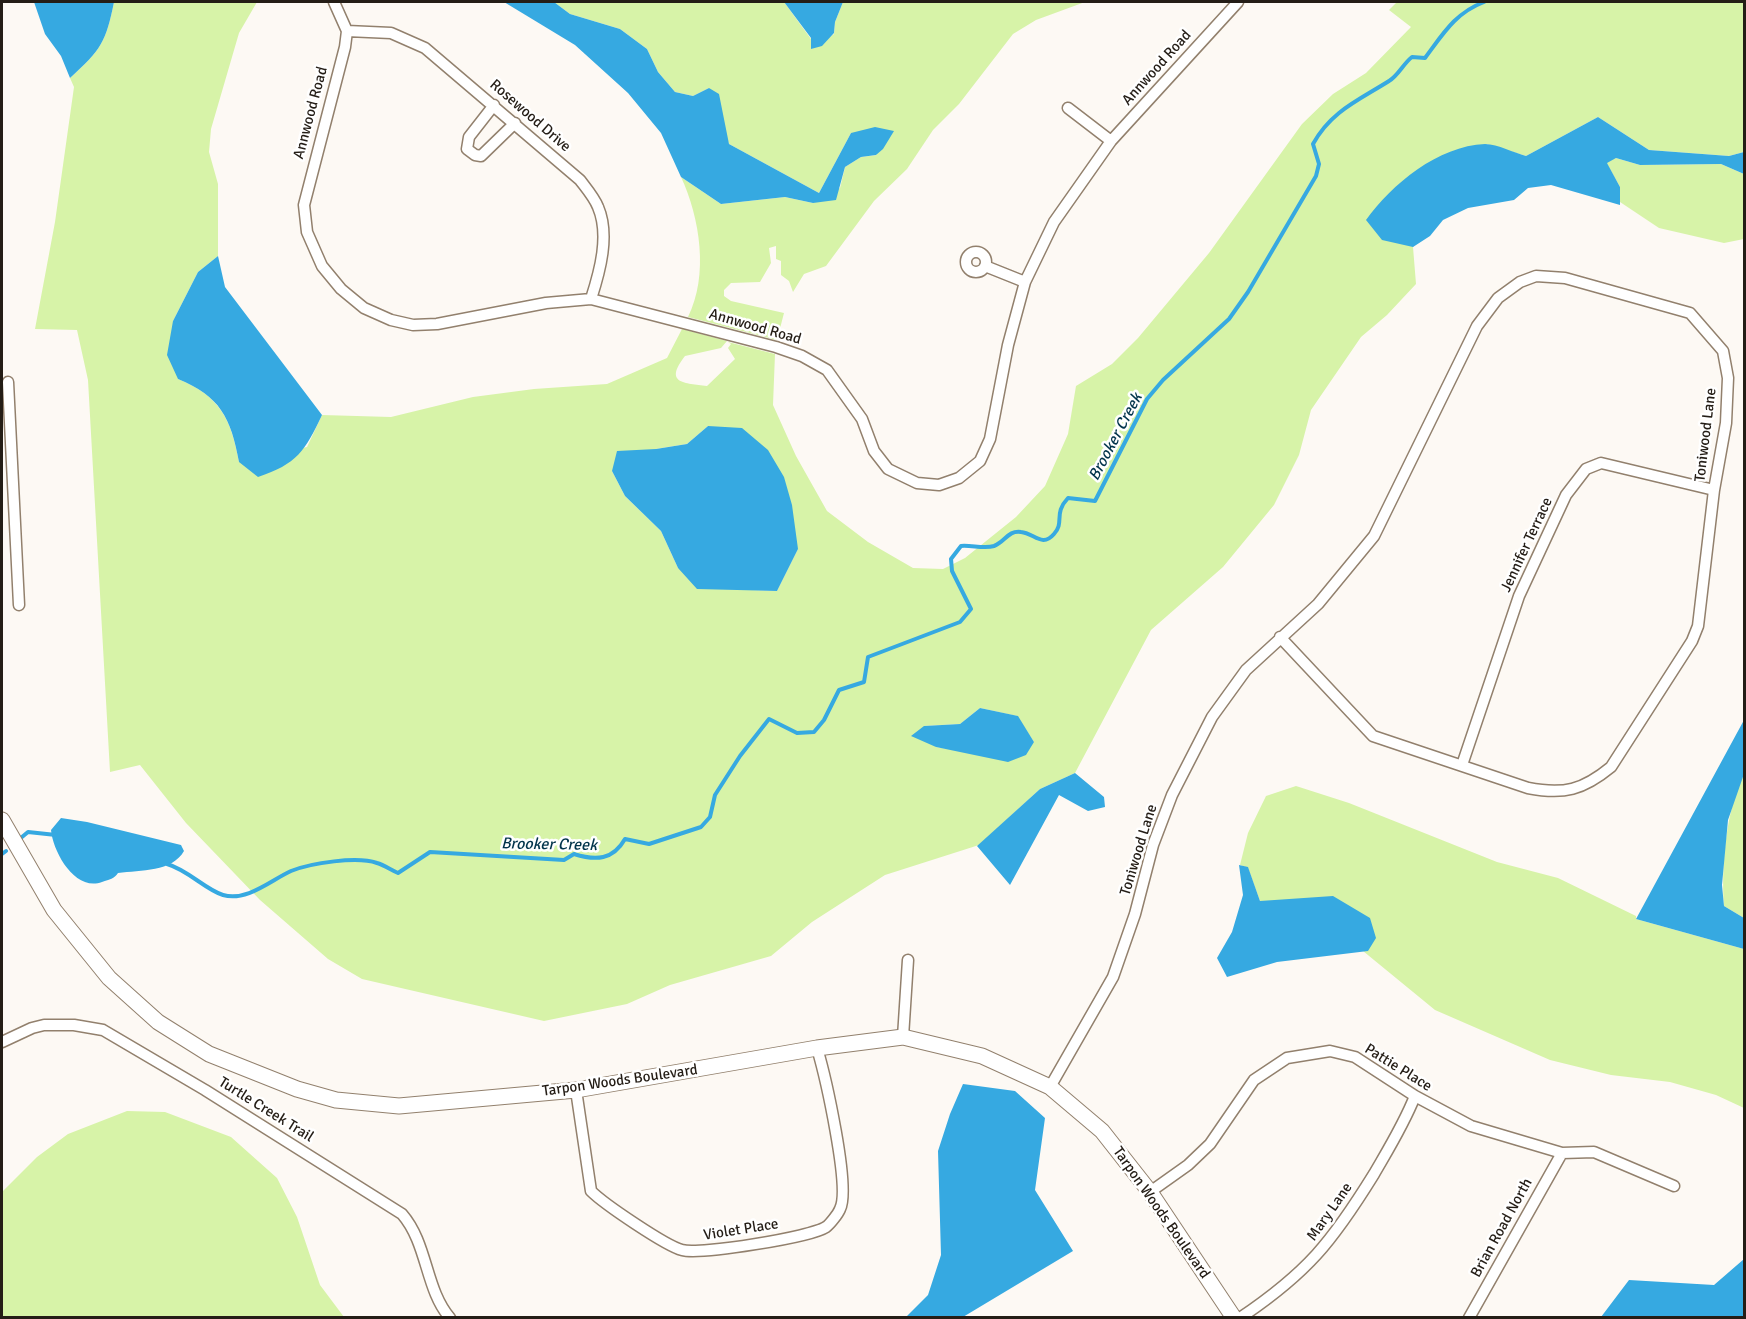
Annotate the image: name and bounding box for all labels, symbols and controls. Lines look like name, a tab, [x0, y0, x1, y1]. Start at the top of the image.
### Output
street label: Annwood Road	[1119, 27, 1195, 109]
street label: Annwood Road	[290, 65, 332, 161]
street label: Rosewood Drive	[486, 76, 574, 156]
street label: Annwood Road	[707, 305, 803, 349]
street label: Toniwood Lane	[1691, 387, 1721, 483]
water label: Brooker Creek	[1085, 390, 1147, 484]
street label: Jennifer Terrace	[1497, 495, 1557, 595]
street label: Toniwood Lane	[1117, 802, 1161, 898]
water label: Brooker Creek	[501, 835, 597, 855]
street label: Pattie Place	[1361, 1040, 1435, 1096]
street label: Tarpon Woods Boulevard	[541, 1061, 699, 1101]
street label: Turtle Creek Trail	[215, 1074, 317, 1146]
street label: Tarpon Woods Boulevard	[1109, 1144, 1213, 1282]
street label: Brian Road North	[1467, 1175, 1537, 1281]
street label: Mary Lane	[1303, 1179, 1357, 1245]
street label: Violet Place	[702, 1215, 780, 1245]

